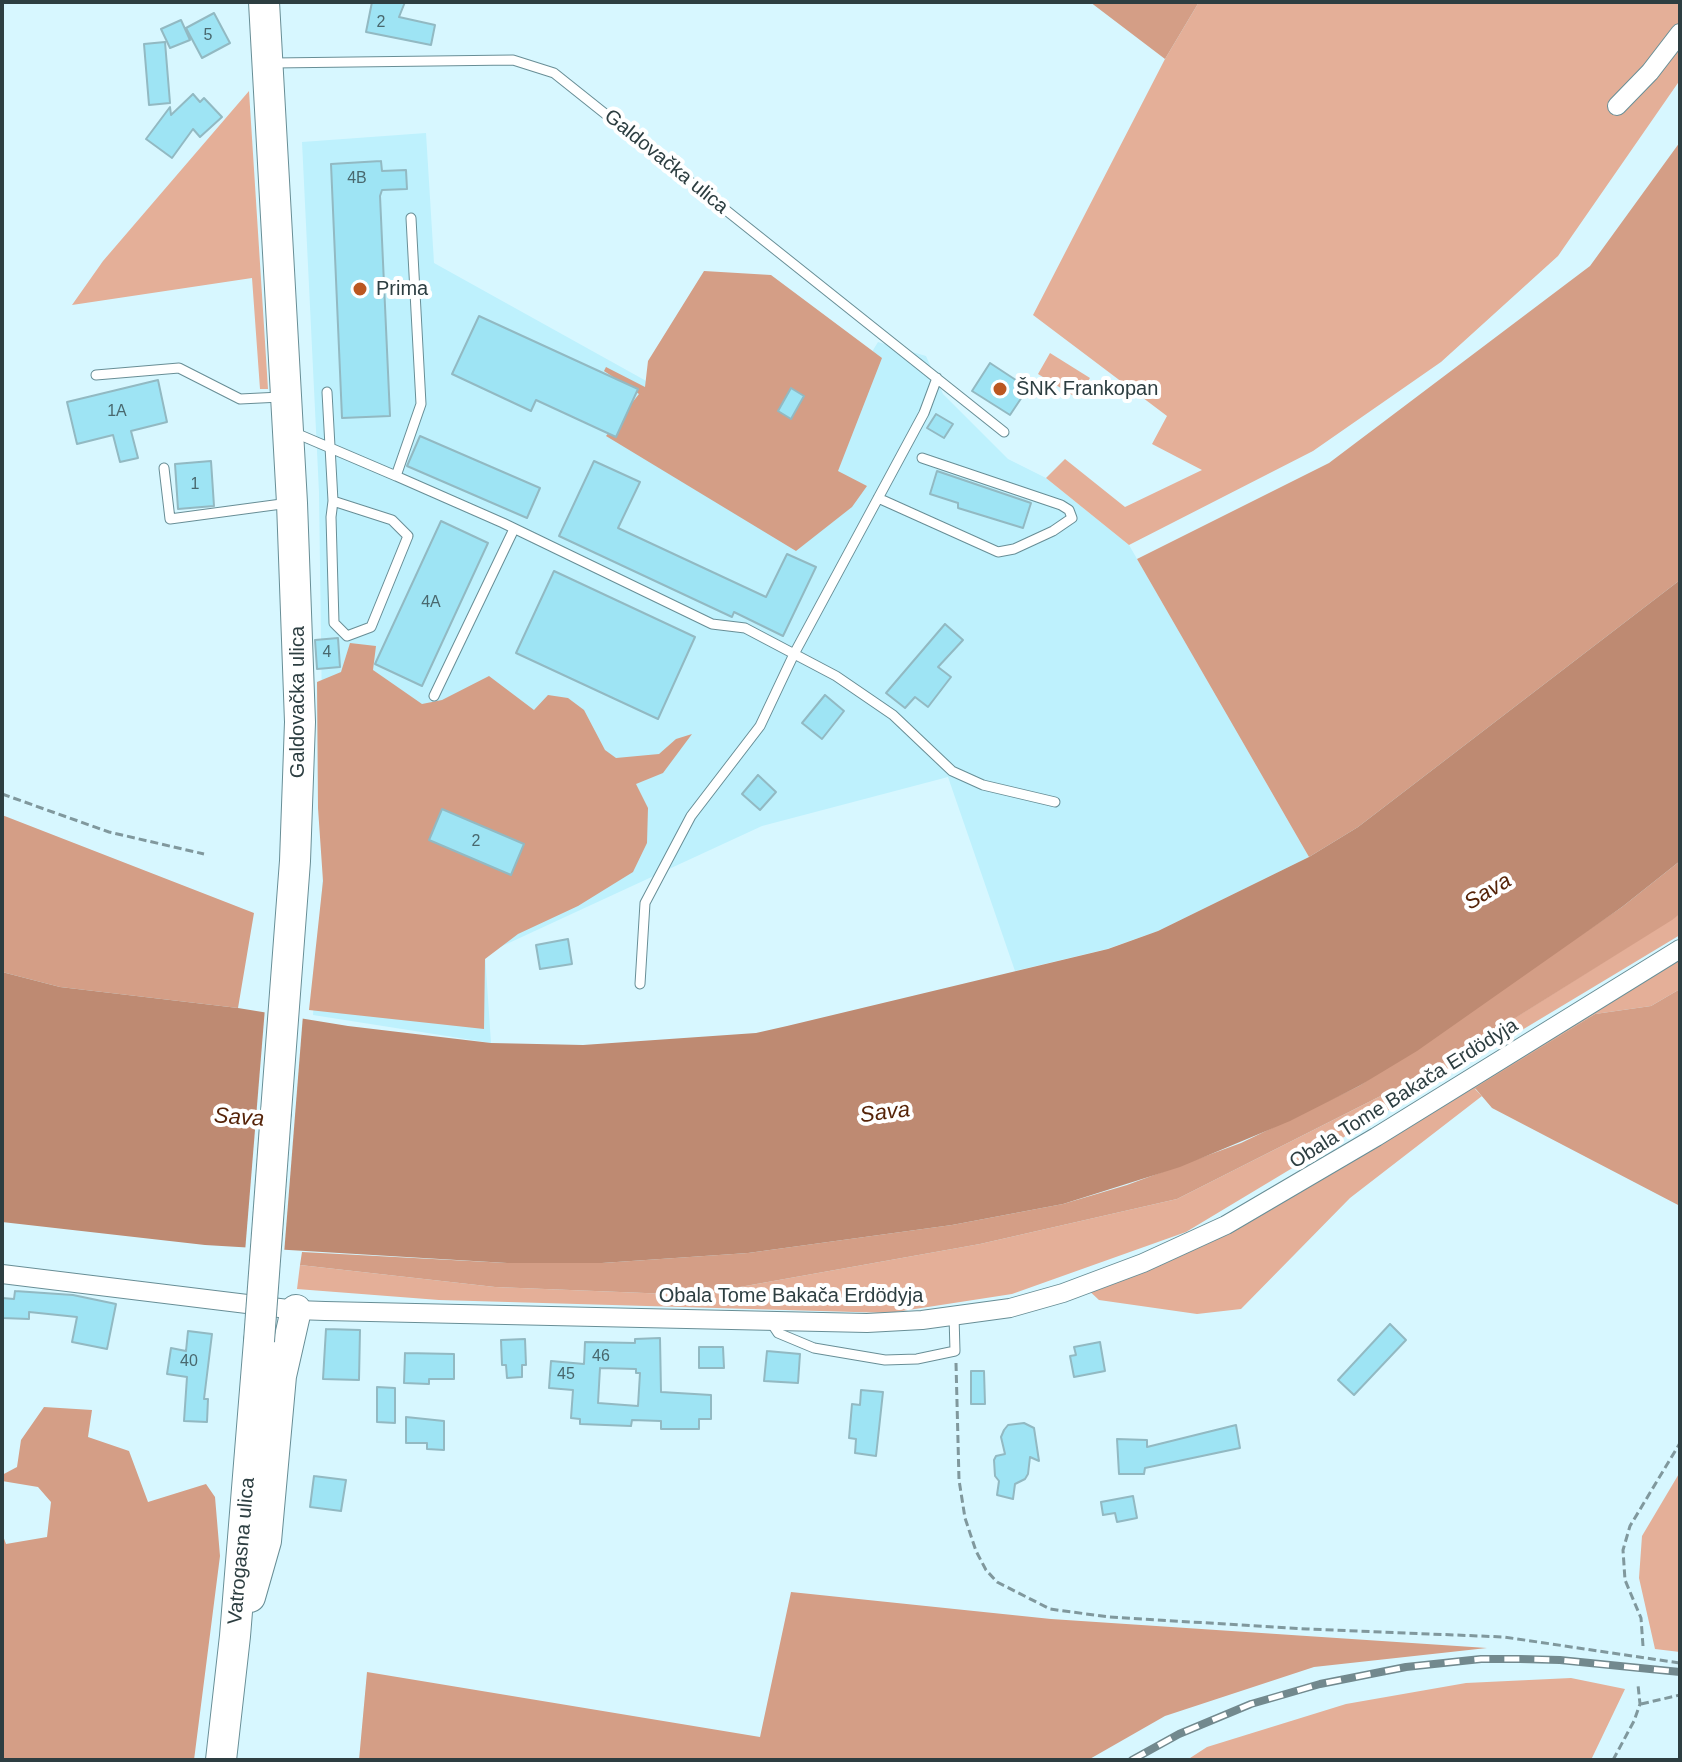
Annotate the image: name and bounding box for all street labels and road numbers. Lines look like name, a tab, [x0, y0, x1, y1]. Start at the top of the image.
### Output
street label: Galdovačka ulica	[599, 105, 733, 219]
street label: Galdovačka ulica	[286, 626, 310, 778]
street label: Obala Tome Bakača Erdödyja	[1285, 1014, 1523, 1174]
street label: Obala Tome Bakača Erdödyja	[659, 1284, 923, 1308]
street label: Vatrogasna ulica	[224, 1476, 260, 1626]

